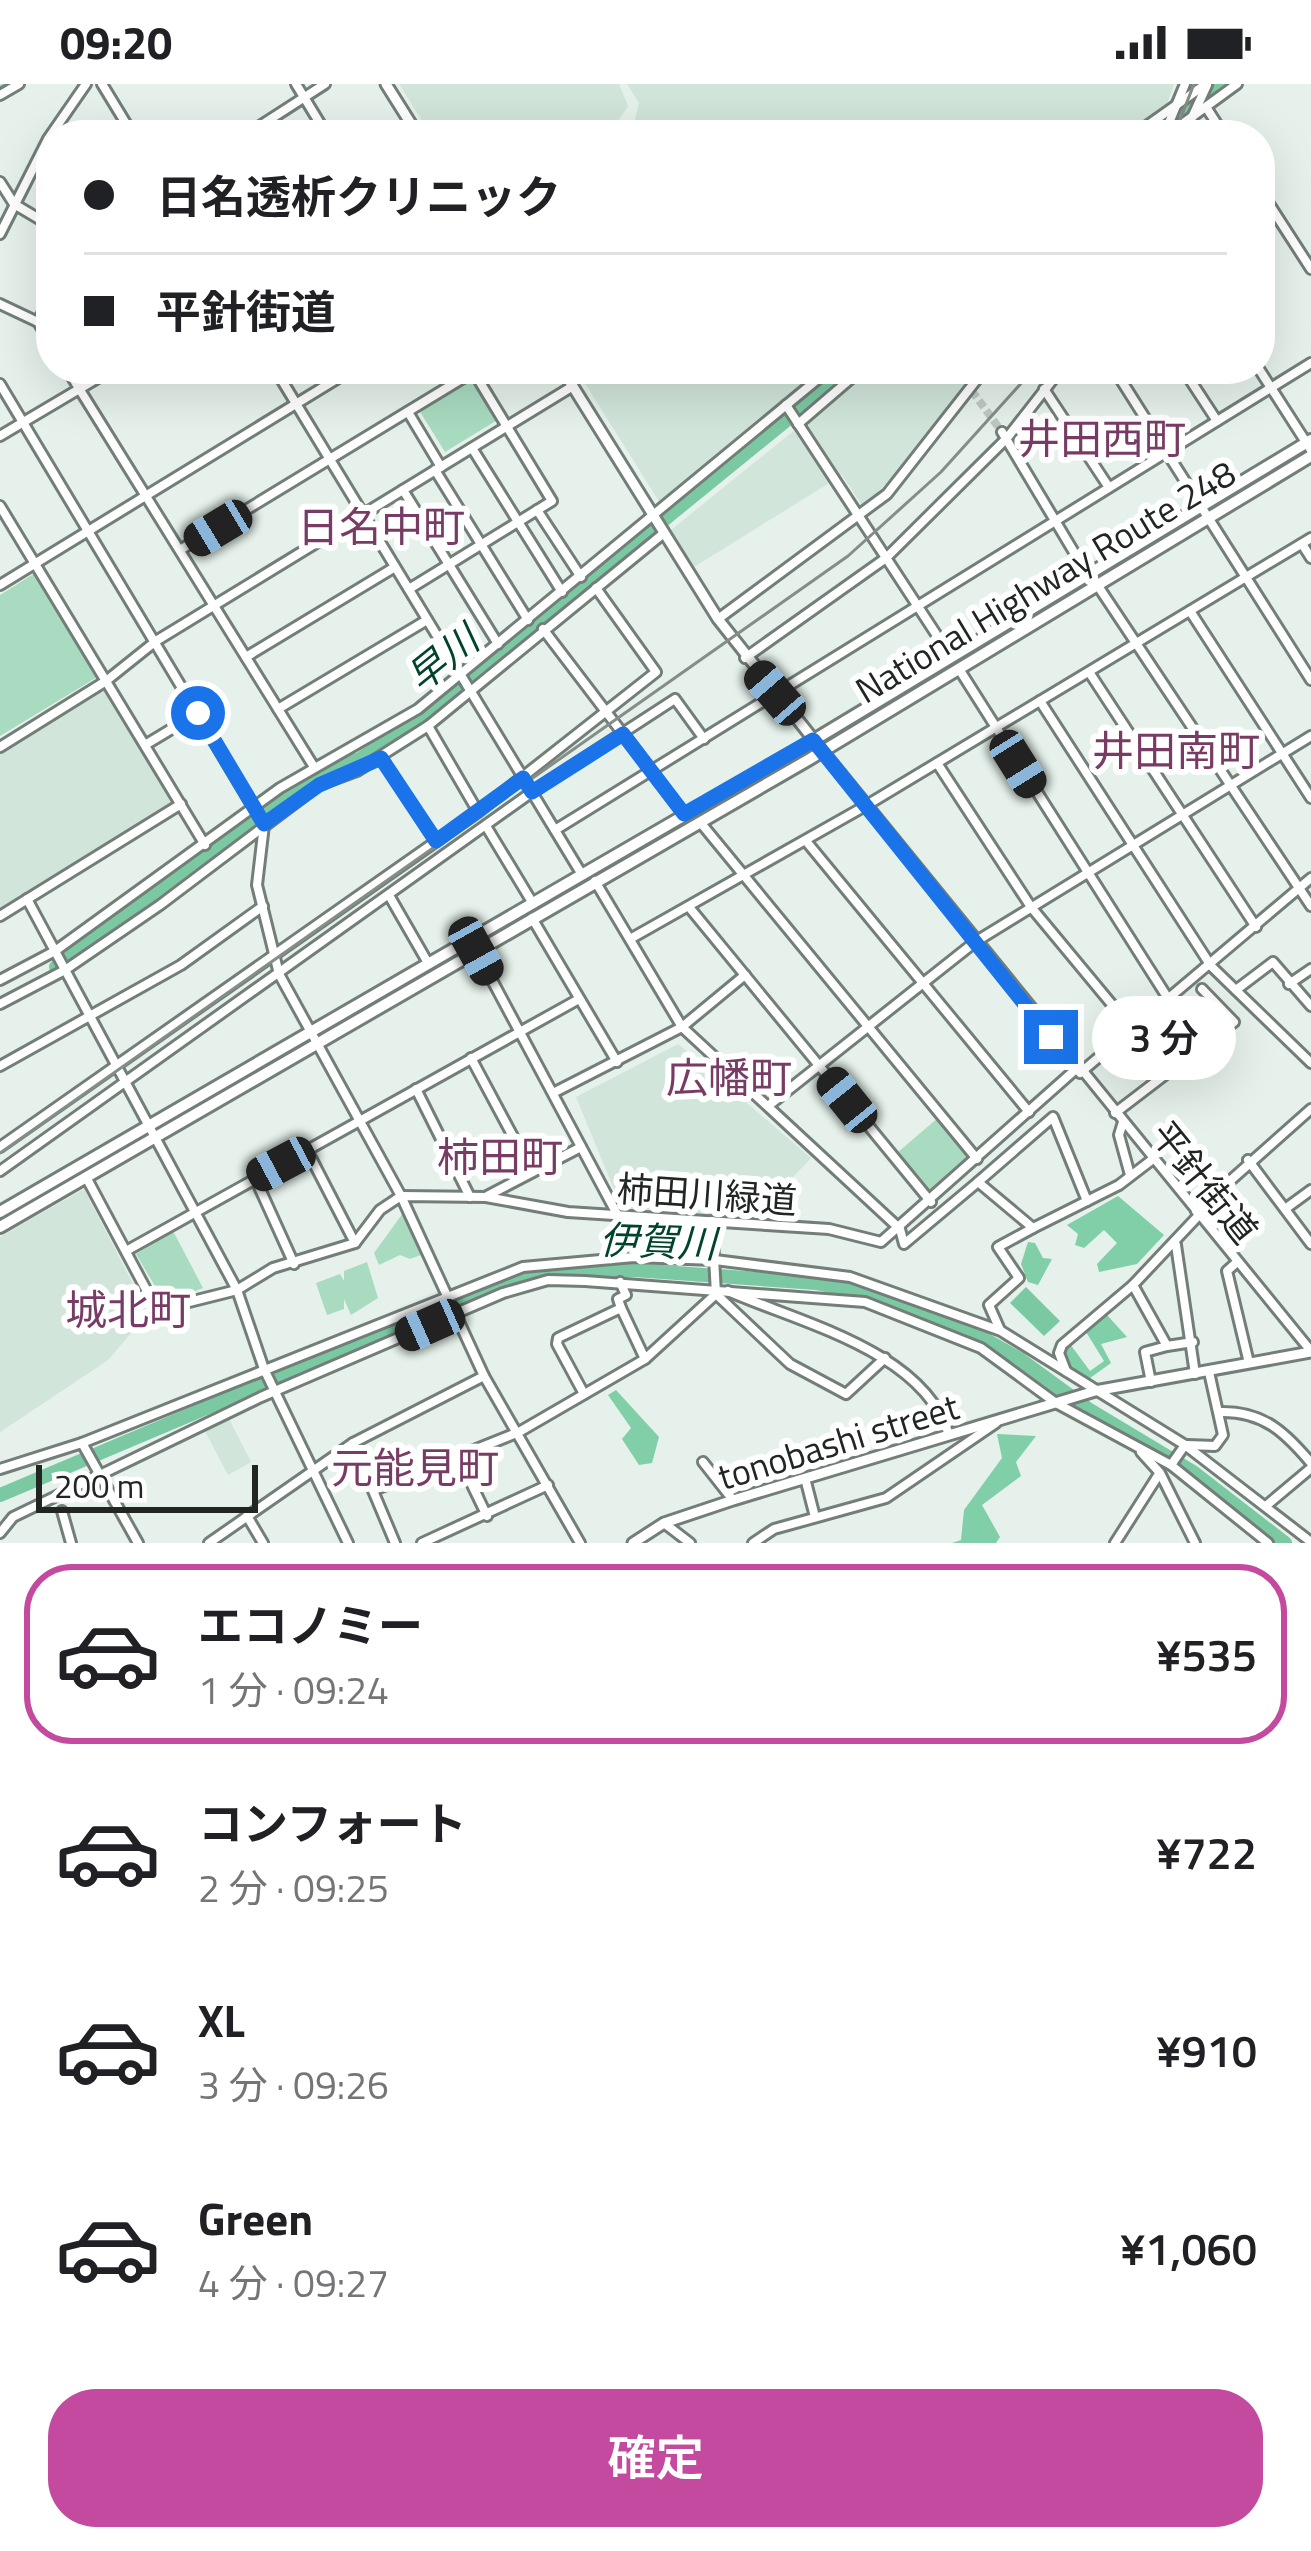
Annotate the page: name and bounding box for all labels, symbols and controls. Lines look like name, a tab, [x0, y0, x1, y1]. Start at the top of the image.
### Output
text: 09:20	[60, 8, 172, 76]
text: 日名透析クリニック	[156, 162, 561, 230]
text: 平針街道	[156, 277, 336, 345]
district label: 井田西町	[1018, 406, 1186, 470]
street label: National Highway Route 248	[844, 445, 1246, 717]
car	[178, 494, 258, 562]
district label: 日名中町	[297, 494, 465, 558]
water label: 早川	[393, 608, 494, 705]
car	[738, 654, 812, 732]
route start	[171, 686, 225, 740]
district label: 井田南町	[1092, 718, 1260, 782]
car	[984, 724, 1052, 804]
car	[443, 911, 509, 991]
callout: 3 分	[1093, 995, 1237, 1079]
text: 3 分	[1129, 1008, 1199, 1067]
route end	[1024, 1010, 1078, 1064]
district label: 広幡町	[666, 1045, 792, 1109]
car	[810, 1061, 884, 1139]
street label: 平針街道	[1138, 1109, 1272, 1255]
district label: 柿田町	[437, 1124, 563, 1188]
car	[241, 1131, 321, 1197]
street label: 柿田川緑道	[615, 1160, 799, 1228]
water label: 伊賀川	[598, 1209, 721, 1273]
district label: 城北町	[65, 1277, 191, 1341]
car	[390, 1294, 470, 1356]
street label: tonobashi street	[711, 1378, 966, 1504]
district label: 元能見町	[331, 1435, 499, 1499]
scale bar	[36, 1459, 258, 1512]
text: 200 m	[54, 1461, 144, 1511]
text: エコノミー	[198, 1591, 423, 1659]
icon: car	[54, 1600, 162, 1708]
text: ¥535	[1156, 1620, 1257, 1688]
text: 1 分 · 09:24	[198, 1660, 389, 1719]
text: コンフォート	[198, 1789, 467, 1857]
icon: car	[54, 1798, 162, 1906]
text: ¥722	[1156, 1818, 1257, 1886]
text: 2 分 · 09:25	[198, 1858, 389, 1917]
text: XL	[198, 1986, 245, 2054]
icon: car	[54, 1996, 162, 2104]
text: ¥910	[1156, 2016, 1257, 2084]
text: 3 分 · 09:26	[198, 2055, 389, 2114]
text: Green	[198, 2184, 313, 2252]
icon: car	[54, 2194, 162, 2302]
text: ¥1,060	[1120, 2214, 1257, 2282]
text: 4 分 · 09:27	[198, 2253, 389, 2312]
button: 確定	[48, 2389, 1263, 2527]

